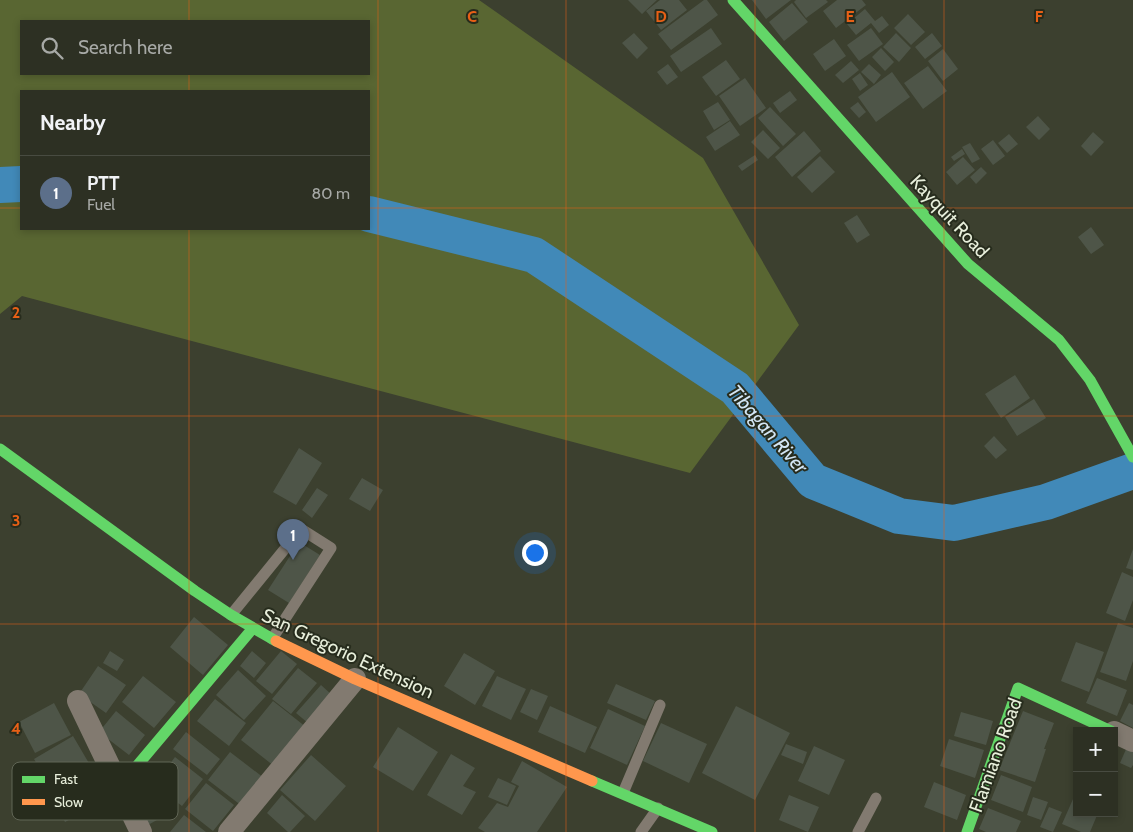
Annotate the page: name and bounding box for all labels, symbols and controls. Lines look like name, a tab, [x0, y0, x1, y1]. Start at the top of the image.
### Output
text: C	[467, 7, 477, 26]
text: D	[655, 7, 667, 26]
text: E	[845, 7, 855, 26]
text: F	[1035, 7, 1044, 26]
search box	[20, 20, 370, 75]
icon: search	[38, 34, 66, 62]
text: Search here	[78, 36, 172, 59]
text: Nearby	[40, 110, 106, 135]
street label: Kayquit Road	[905, 170, 994, 263]
text: PTT	[87, 172, 120, 195]
text: 1	[53, 184, 59, 203]
text: 80 m	[312, 184, 350, 203]
text: Fuel	[87, 195, 115, 214]
text: 2	[12, 303, 20, 322]
water label: Tibagan River	[723, 380, 814, 479]
text: 3	[12, 511, 20, 530]
pin: 1	[277, 519, 309, 560]
your location	[522, 540, 548, 566]
street label: San Gregorio Extension	[258, 603, 437, 703]
street label: Flamiano Road	[964, 695, 1027, 815]
text: 4	[11, 719, 21, 738]
map controls	[1073, 727, 1118, 817]
button: +	[1073, 727, 1118, 772]
legend	[12, 762, 178, 820]
text: Fast	[54, 770, 78, 788]
button: −	[1073, 772, 1118, 817]
text: Slow	[54, 793, 83, 811]

